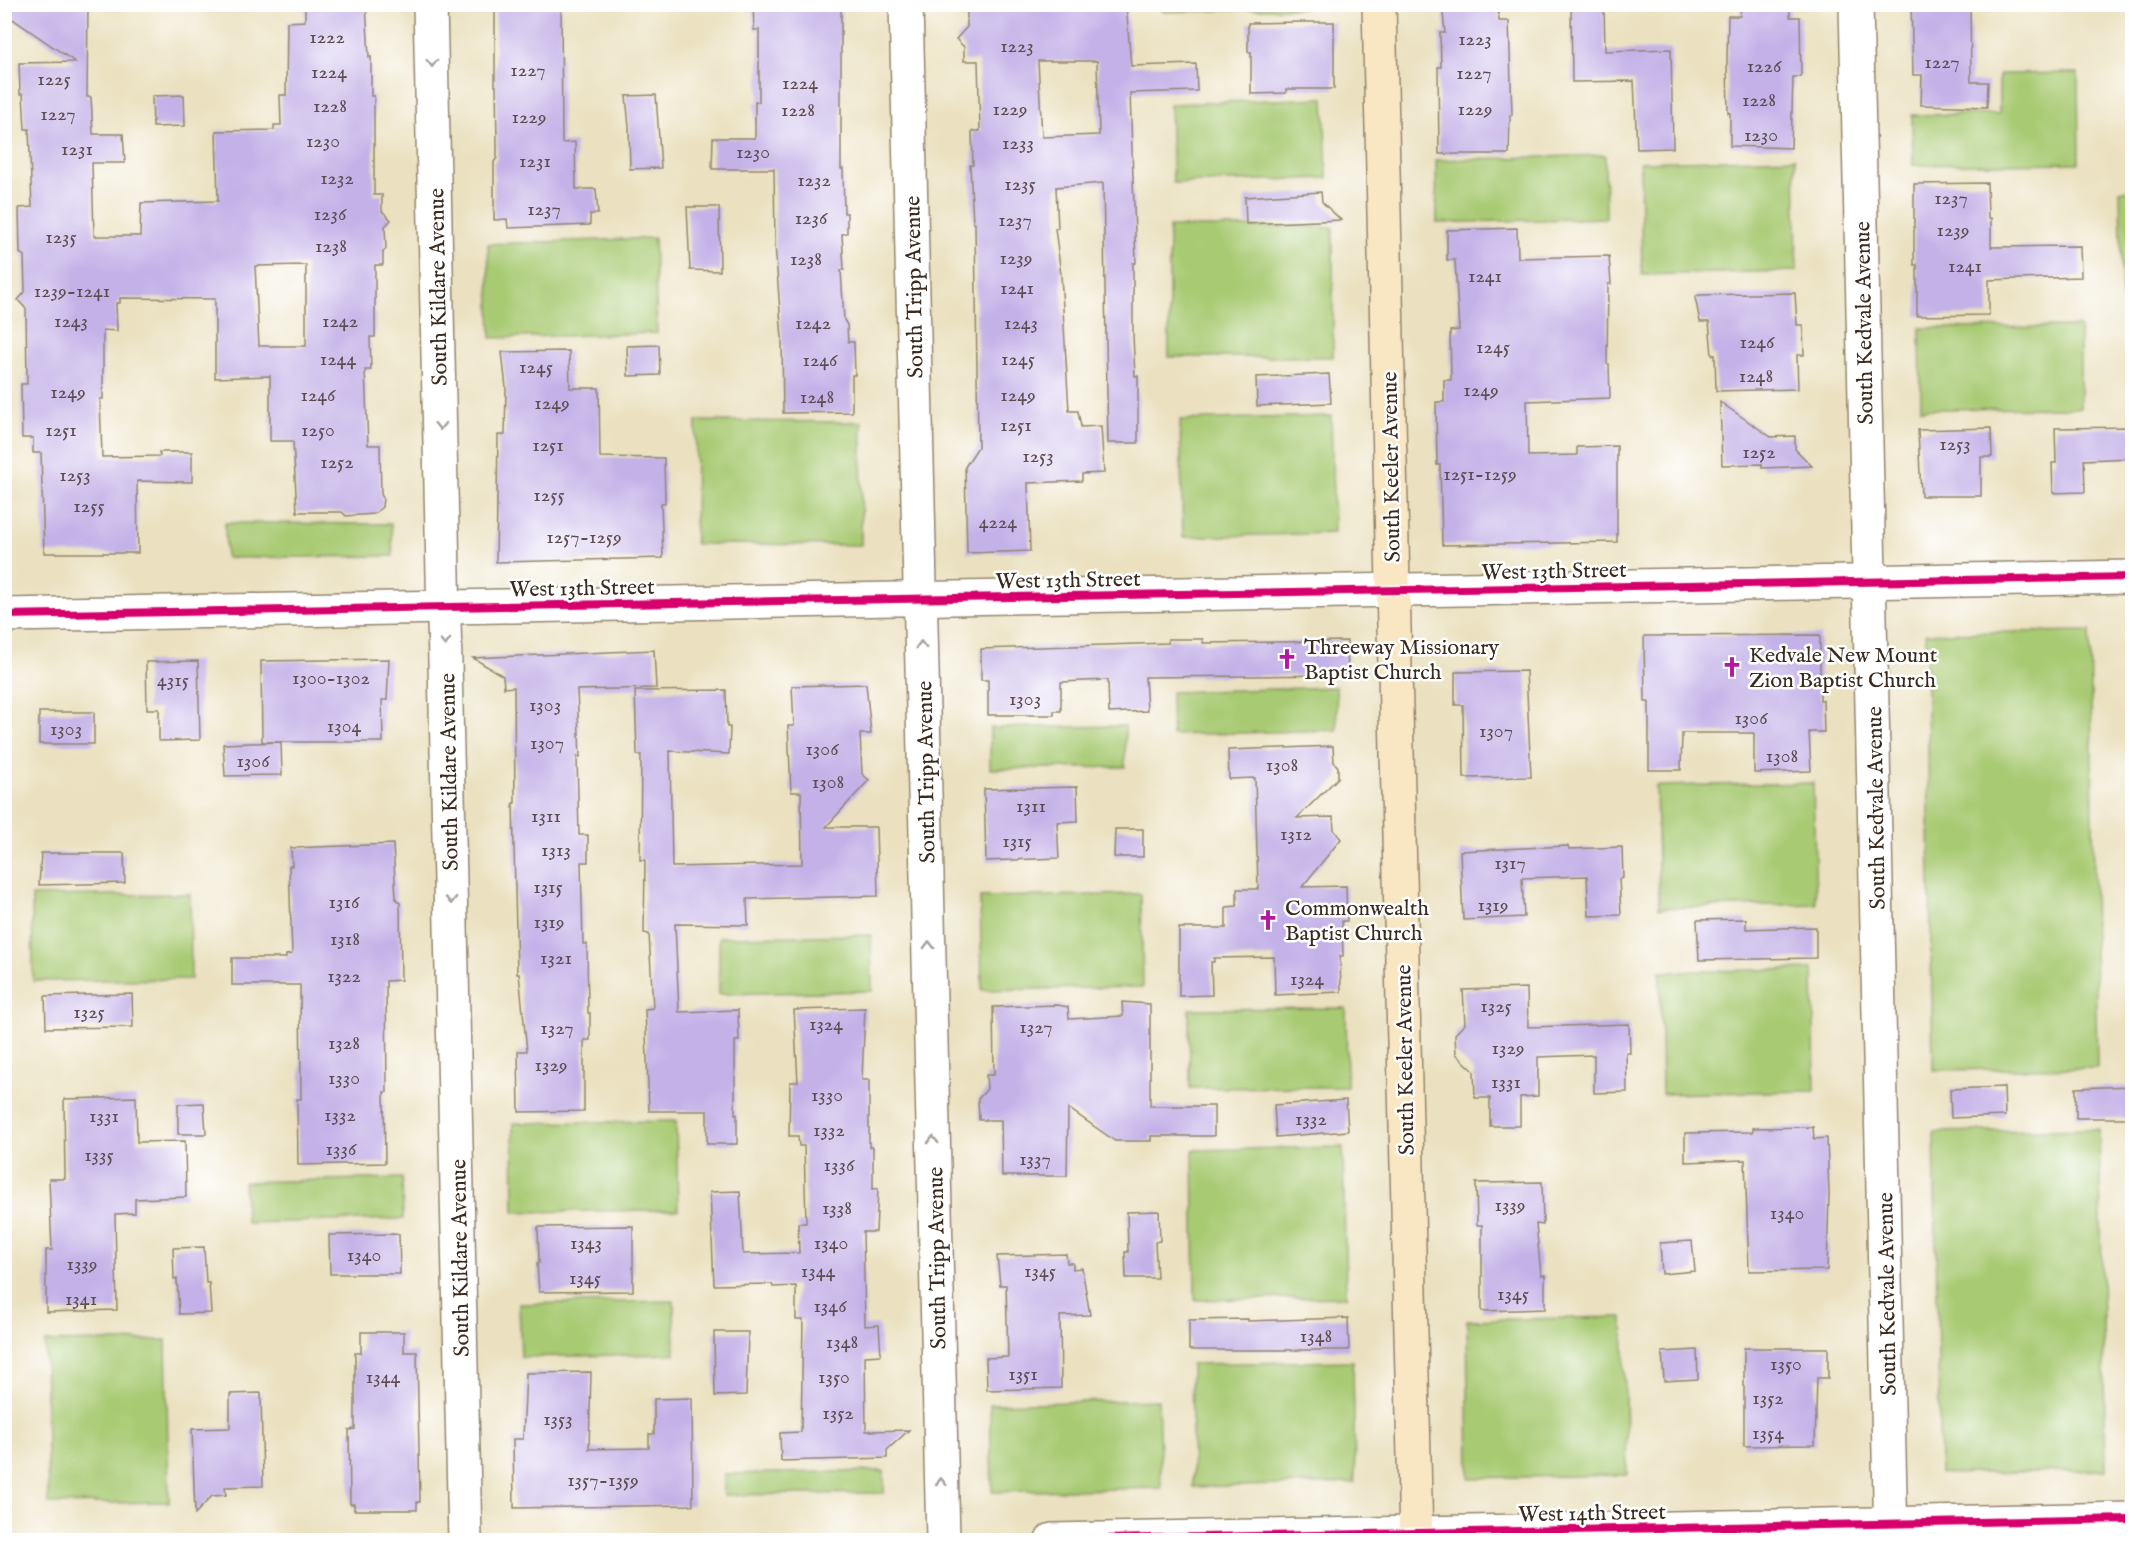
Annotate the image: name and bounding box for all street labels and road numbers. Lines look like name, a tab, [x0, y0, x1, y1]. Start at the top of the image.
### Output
street label: South Kildare Avenue	[423, 188, 455, 386]
street label: South Tripp Avenue	[899, 195, 931, 379]
street label: South Kedvale Avenue	[1849, 221, 1881, 425]
street label: South Keeler Avenue	[1376, 371, 1408, 563]
street label: West 13th Street	[1481, 557, 1627, 587]
street label: West 13th Street	[995, 566, 1141, 596]
street label: West 13th Street	[509, 574, 655, 604]
street label: South Kildare Avenue	[434, 673, 466, 871]
street label: South Tripp Avenue	[911, 680, 943, 864]
street label: South Kedvale Avenue	[1861, 706, 1893, 910]
street label: South Keeler Avenue	[1390, 964, 1422, 1156]
street label: South Kildare Avenue	[445, 1159, 477, 1357]
street label: South Tripp Avenue	[922, 1166, 954, 1350]
street label: South Kedvale Avenue	[1872, 1192, 1904, 1396]
street label: West 14th Street	[1518, 1499, 1667, 1529]

